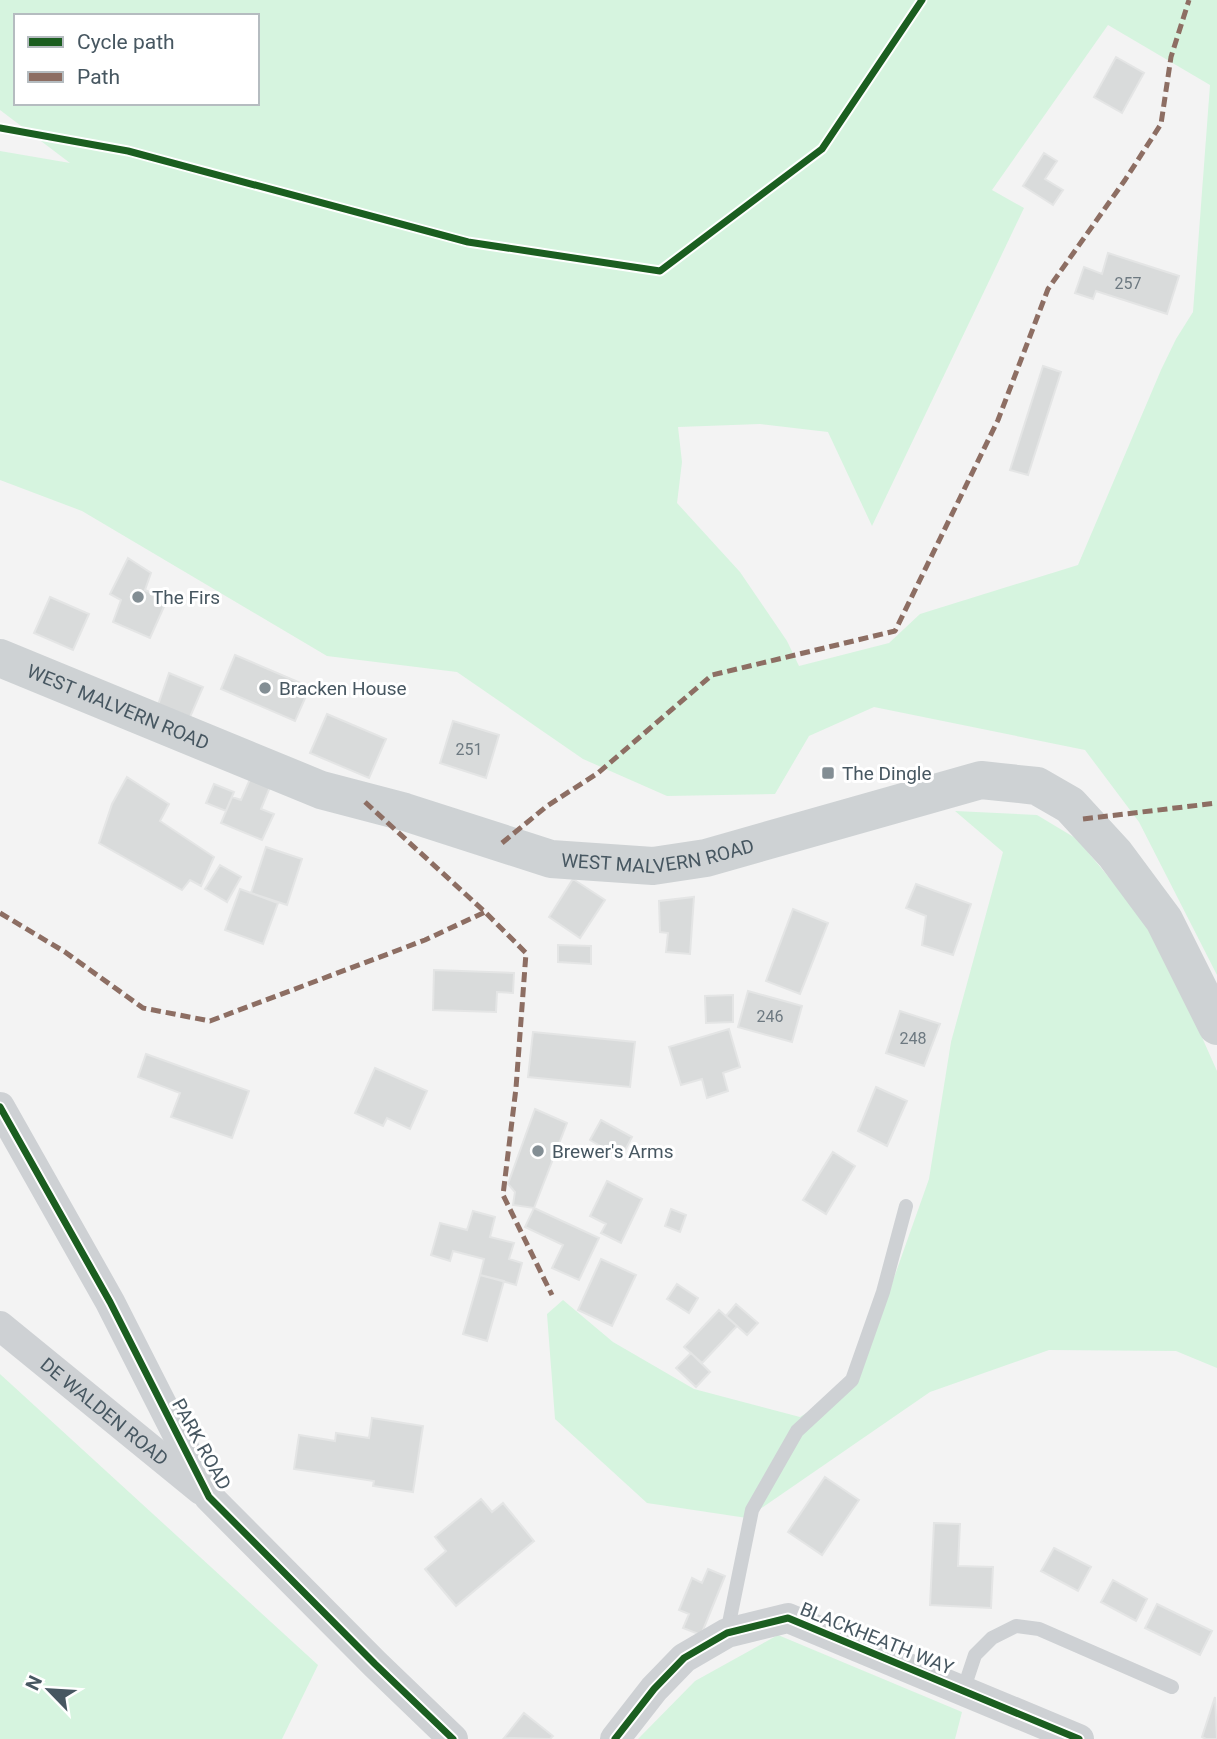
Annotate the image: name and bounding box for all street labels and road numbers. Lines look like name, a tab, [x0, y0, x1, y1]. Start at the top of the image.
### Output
street label: WEST MALVERN ROAD	[24, 659, 213, 755]
street label: WEST MALVERN ROAD	[560, 834, 757, 878]
street label: DE WALDEN ROAD	[36, 1353, 173, 1471]
street label: PARK ROAD	[167, 1395, 236, 1494]
street label: BLACKHEATH WAY	[797, 1597, 957, 1680]

